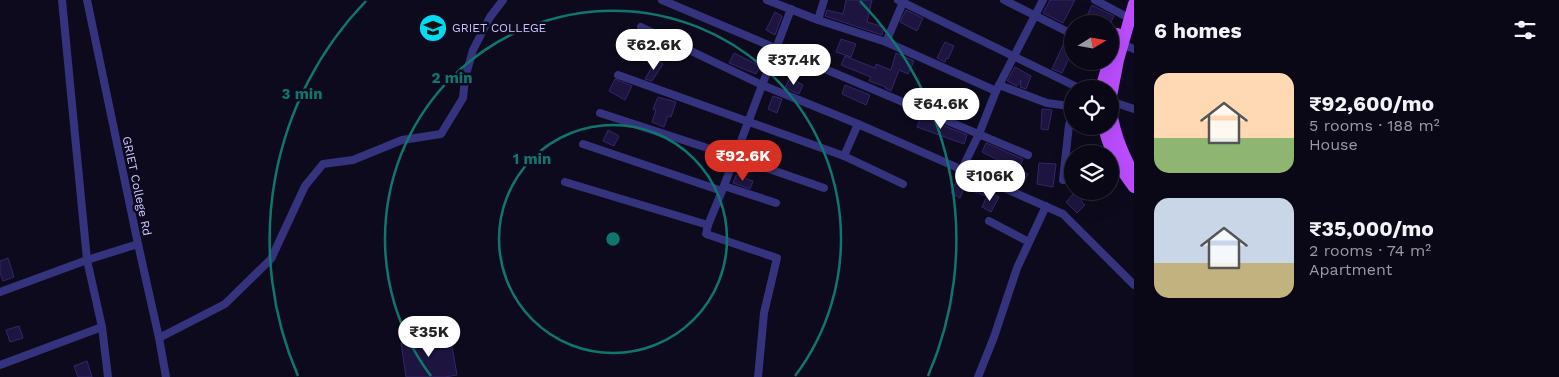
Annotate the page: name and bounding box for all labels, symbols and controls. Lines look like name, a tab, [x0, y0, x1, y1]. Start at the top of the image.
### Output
school or university icon: GRIET COLLEGE	[418, 13, 448, 43]
north arrow	[1064, 15, 1119, 70]
map controls	[1064, 15, 1119, 200]
icon: filters	[1511, 16, 1539, 44]
text: 6 homes	[1154, 18, 1242, 43]
place label: GRIET COLLEGE	[452, 21, 547, 35]
pin: ₹62.6K	[613, 28, 695, 71]
text: ₹62.6K	[627, 35, 681, 54]
pin: ₹37.4K	[753, 44, 835, 86]
text: ₹37.4K	[768, 50, 820, 69]
text: 2 min	[431, 69, 473, 87]
button: locate	[1064, 80, 1119, 135]
text: 3 min	[282, 85, 322, 103]
pin: ₹64.6K	[900, 88, 982, 130]
text: ₹92,600/mo	[1309, 91, 1434, 116]
icon: home	[1194, 93, 1254, 153]
text: ₹64.6K	[913, 94, 969, 113]
text: 5 rooms · 188 m²	[1309, 116, 1440, 135]
street label: GRIET College Rd	[120, 135, 154, 237]
text: House	[1309, 135, 1358, 154]
pin: ₹92.6K	[702, 140, 784, 182]
button: layers	[1064, 145, 1119, 200]
text: ₹92.6K	[716, 146, 770, 165]
text: 1 min	[513, 150, 551, 168]
pin: ₹106K	[955, 160, 1025, 202]
text: ₹106K	[966, 166, 1014, 185]
text: ₹35,000/mo	[1309, 216, 1434, 241]
icon: home	[1194, 218, 1254, 278]
centre of rings	[604, 230, 622, 248]
text: 2 rooms · 74 m²	[1309, 241, 1431, 260]
text: Apartment	[1309, 260, 1392, 279]
pin: ₹35K	[399, 316, 459, 358]
text: ₹35K	[409, 322, 449, 341]

